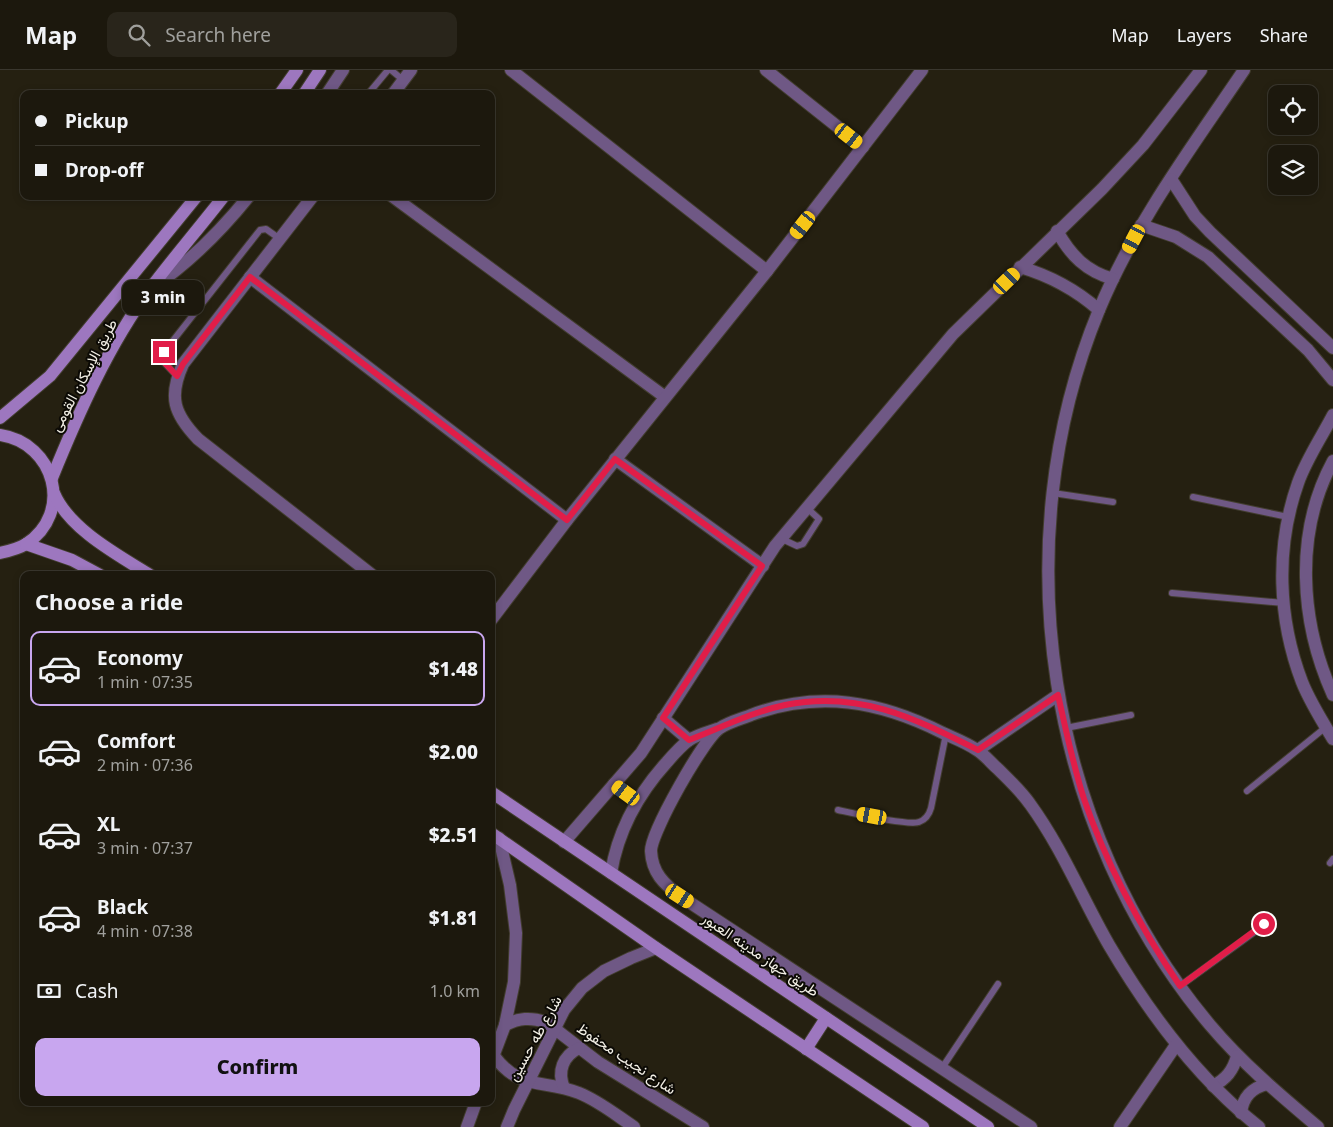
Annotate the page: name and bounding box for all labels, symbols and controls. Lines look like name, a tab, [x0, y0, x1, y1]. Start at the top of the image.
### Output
search box	[107, 12, 457, 57]
text: Map	[25, 18, 77, 51]
icon: search	[125, 21, 153, 49]
text: Search here	[165, 22, 271, 48]
text: Map	[1111, 23, 1149, 47]
text: Layers	[1177, 23, 1232, 47]
text: Share	[1260, 23, 1308, 47]
map controls	[1268, 85, 1318, 195]
button: locate	[1268, 85, 1318, 135]
text: Pickup	[65, 108, 128, 134]
car	[832, 121, 865, 151]
button: layers	[1268, 145, 1318, 195]
text: Drop-off	[65, 157, 144, 183]
car	[787, 209, 818, 241]
car	[1120, 222, 1147, 256]
car	[990, 265, 1023, 297]
callout: 3 min	[123, 280, 205, 314]
text: 3 min	[141, 286, 185, 308]
street label: طريق الإسكان القومى	[45, 315, 122, 435]
route end	[153, 341, 175, 363]
text: Choose a ride	[35, 586, 183, 616]
text: Economy	[97, 645, 183, 671]
icon: car	[37, 646, 82, 691]
text: $1.48	[429, 656, 478, 682]
text: 1 min · 07:35	[97, 671, 193, 693]
text: Comfort	[97, 728, 176, 754]
icon: car	[37, 729, 82, 774]
text: $2.00	[429, 739, 478, 765]
text: 2 min · 07:36	[97, 754, 193, 776]
car	[609, 778, 642, 808]
car	[855, 806, 888, 826]
text: XL	[97, 811, 120, 837]
icon: car	[37, 812, 82, 857]
text: $2.51	[429, 822, 478, 848]
text: 3 min · 07:37	[97, 837, 193, 859]
car	[663, 882, 696, 910]
text: Black	[97, 894, 148, 920]
icon: car	[37, 895, 82, 940]
text: $1.81	[429, 905, 478, 931]
street label: طريق جهاز مدينه العبور	[697, 907, 824, 1002]
route start	[1253, 913, 1275, 935]
text: 4 min · 07:38	[97, 920, 193, 942]
icon: cash	[35, 977, 63, 1005]
text: Cash	[75, 978, 119, 1004]
text: 1.0 km	[430, 980, 480, 1002]
street label: شارع طه حسين	[502, 991, 568, 1085]
street label: شارع نجيب محفوظ	[572, 1017, 681, 1100]
button: Confirm	[35, 1038, 480, 1096]

